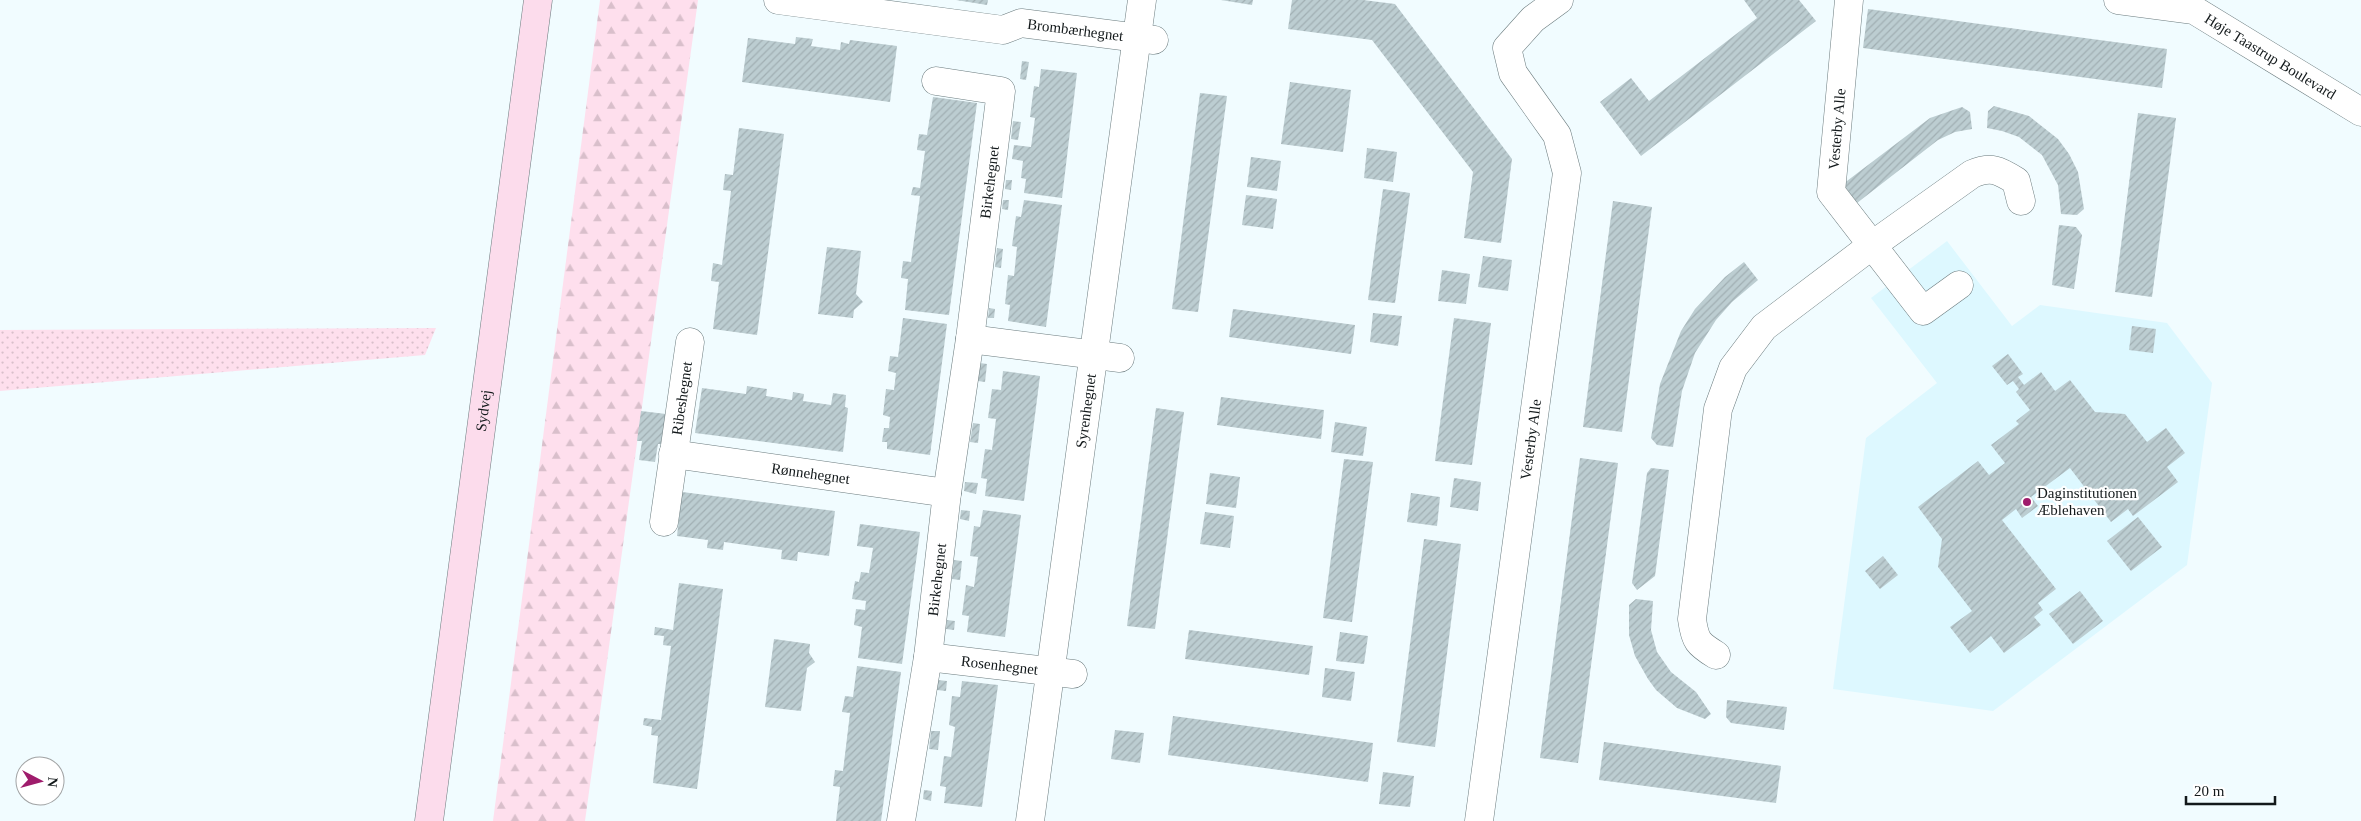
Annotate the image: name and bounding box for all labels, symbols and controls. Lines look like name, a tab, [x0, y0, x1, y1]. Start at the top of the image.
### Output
street label: Høje Taastrup Boulevard	[2202, 11, 2339, 103]
street label: Brombærhegnet	[1026, 16, 1125, 44]
street label: Vesterby Alle	[1825, 88, 1849, 170]
street label: Birkehegnet	[977, 144, 1002, 220]
street label: Ribeshegnet	[669, 360, 695, 436]
street label: Syrenhegnet	[1073, 372, 1099, 449]
street label: Sydvej	[473, 389, 494, 432]
street label: Vesterby Alle	[1517, 398, 1544, 481]
street label: Rønnehegnet	[770, 460, 852, 487]
place label: Daginstitutionen Æblehaven	[2037, 485, 2137, 518]
marker: Daginstitutionen Æblehaven	[2021, 496, 2033, 508]
street label: Birkehegnet	[925, 542, 949, 617]
street label: Rosenhegnet	[960, 653, 1040, 678]
north arrow	[15, 756, 65, 806]
scale bar	[2186, 774, 2275, 806]
text: N	[44, 776, 60, 788]
text: 20 m	[2194, 783, 2225, 799]

